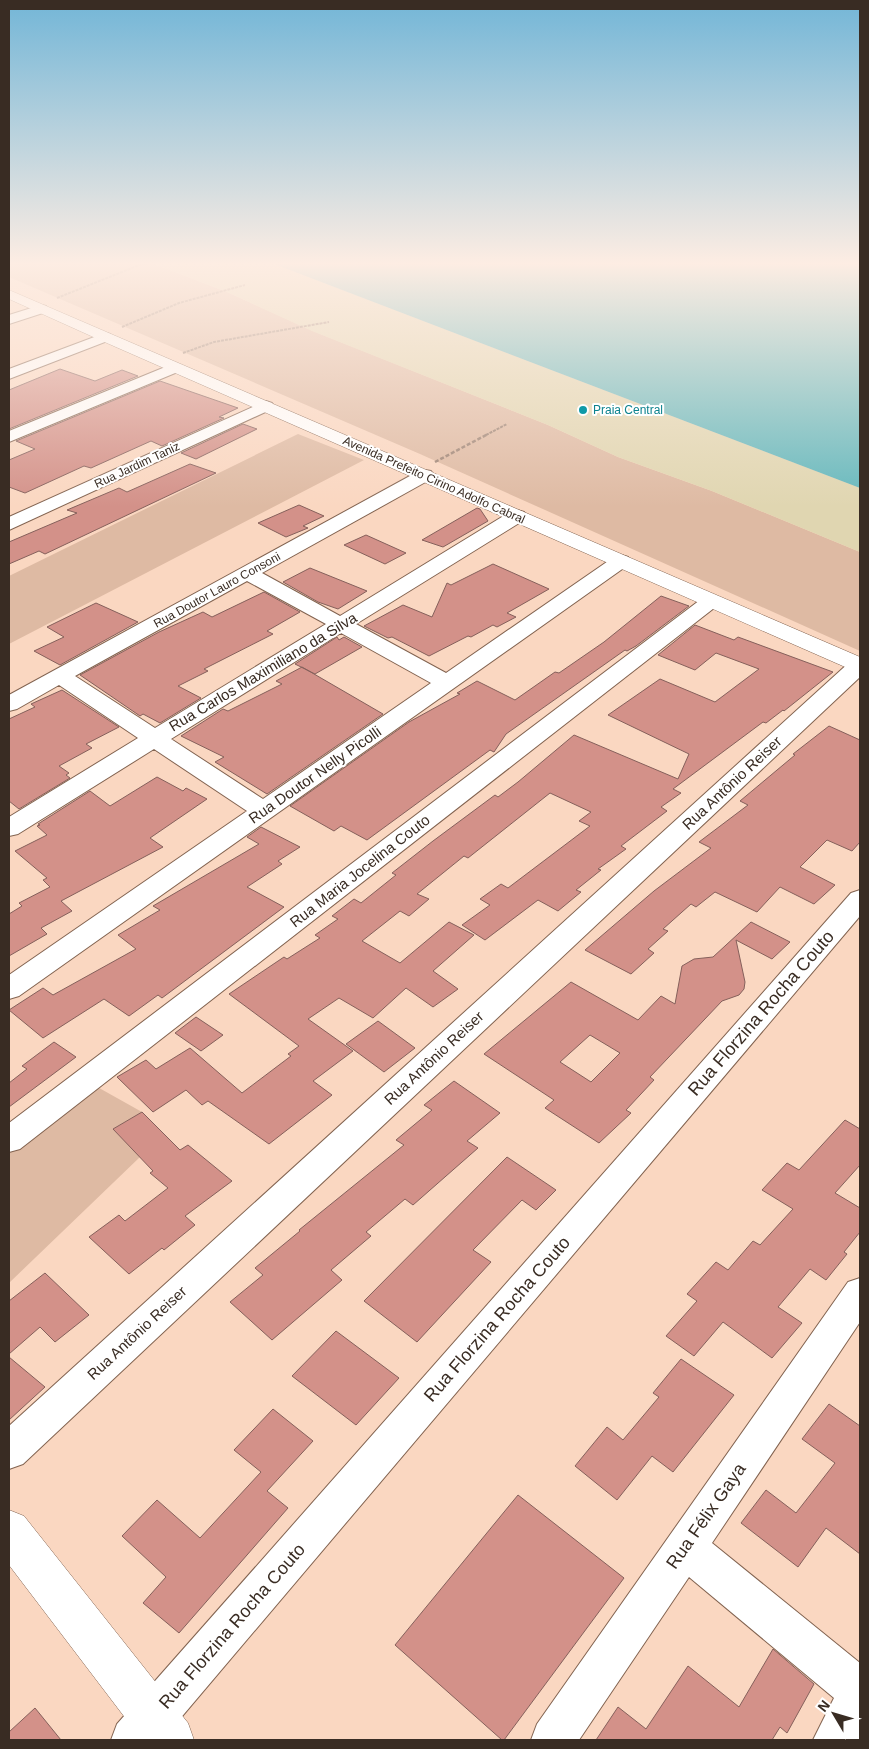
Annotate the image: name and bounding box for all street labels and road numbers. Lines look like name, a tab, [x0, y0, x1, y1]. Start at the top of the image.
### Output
street label: Avenida Prefeito Cirino Adolfo Cabral	[341, 433, 527, 527]
street label: Rua Jardim Taniz	[92, 439, 182, 491]
street label: Rua Doutor Lauro Consoni	[151, 549, 283, 631]
street label: Rua Carlos Maximiliano da Silva	[166, 608, 360, 734]
street label: Rua Doutor Nelly Picolli	[245, 722, 384, 827]
street label: Rua Antônio Reiser	[679, 732, 785, 833]
street label: Rua Maria Jocelina Couto	[286, 811, 433, 930]
street label: Rua Florzina Rocha Couto	[684, 926, 838, 1100]
street label: Rua Antônio Reiser	[381, 1007, 487, 1108]
street label: Rua Florzina Rocha Couto	[420, 1232, 574, 1406]
street label: Rua Antônio Reiser	[84, 1282, 190, 1383]
street label: Rua Félix Gaya	[662, 1459, 750, 1573]
street label: Rua Florzina Rocha Couto	[155, 1539, 309, 1713]

